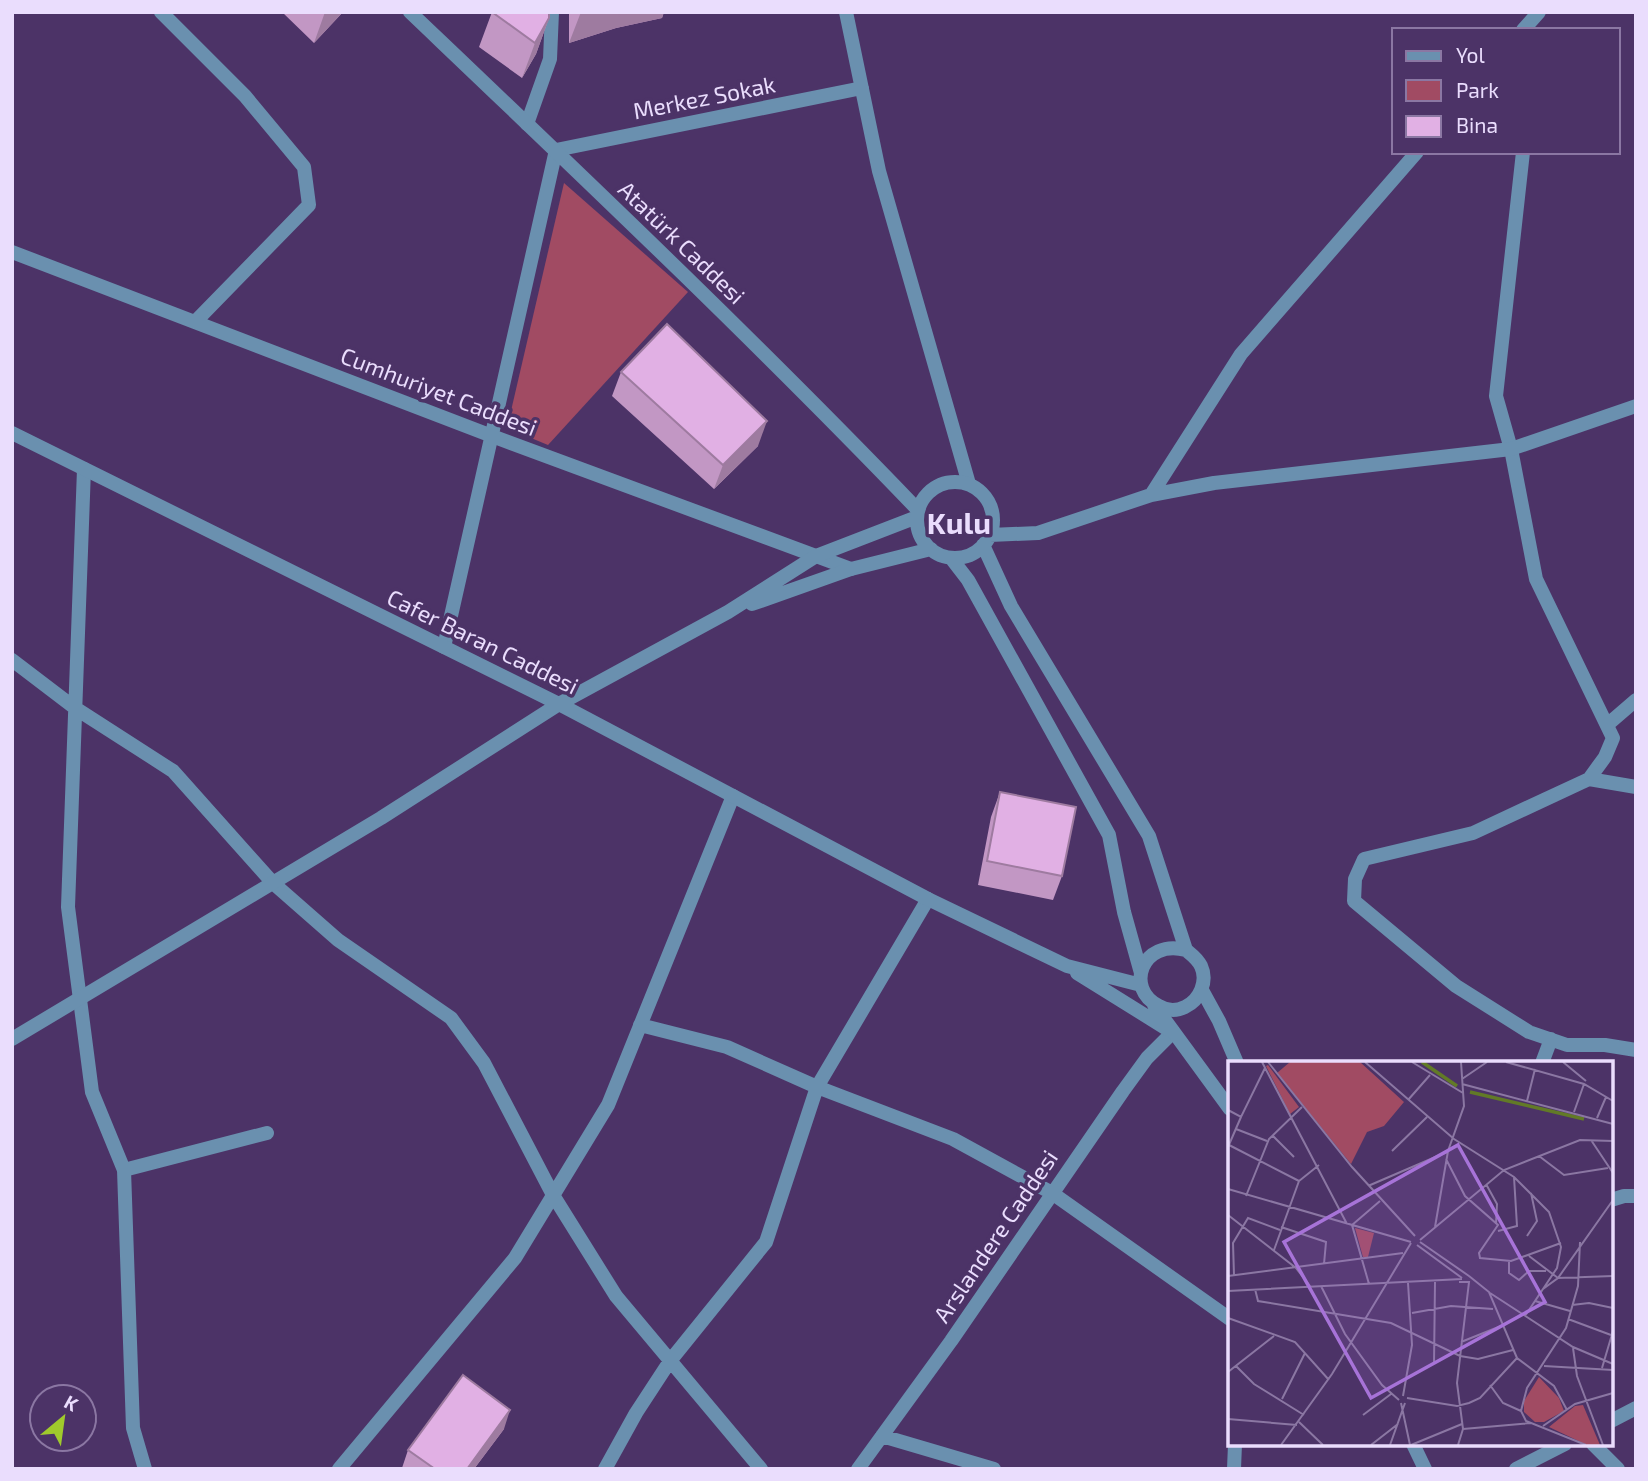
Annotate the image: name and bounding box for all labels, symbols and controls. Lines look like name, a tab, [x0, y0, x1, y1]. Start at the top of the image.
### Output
legend	[1392, 28, 1620, 154]
text: Yol	[1456, 42, 1485, 67]
street label: Merkez Sokak	[630, 69, 778, 125]
text: Park	[1456, 77, 1499, 102]
text: Bina	[1456, 112, 1498, 137]
street label: Atatürk Caddesi	[613, 175, 751, 309]
street label: Cumhuriyet Caddesi	[337, 341, 541, 441]
district label: Kulu	[927, 504, 991, 540]
street label: Cafer Baran Caddesi	[383, 582, 583, 700]
inset map	[1228, 1061, 1613, 1446]
street label: Arslandere Caddesi	[927, 1145, 1063, 1327]
north arrow	[28, 1383, 98, 1453]
text: K	[61, 1390, 82, 1416]

